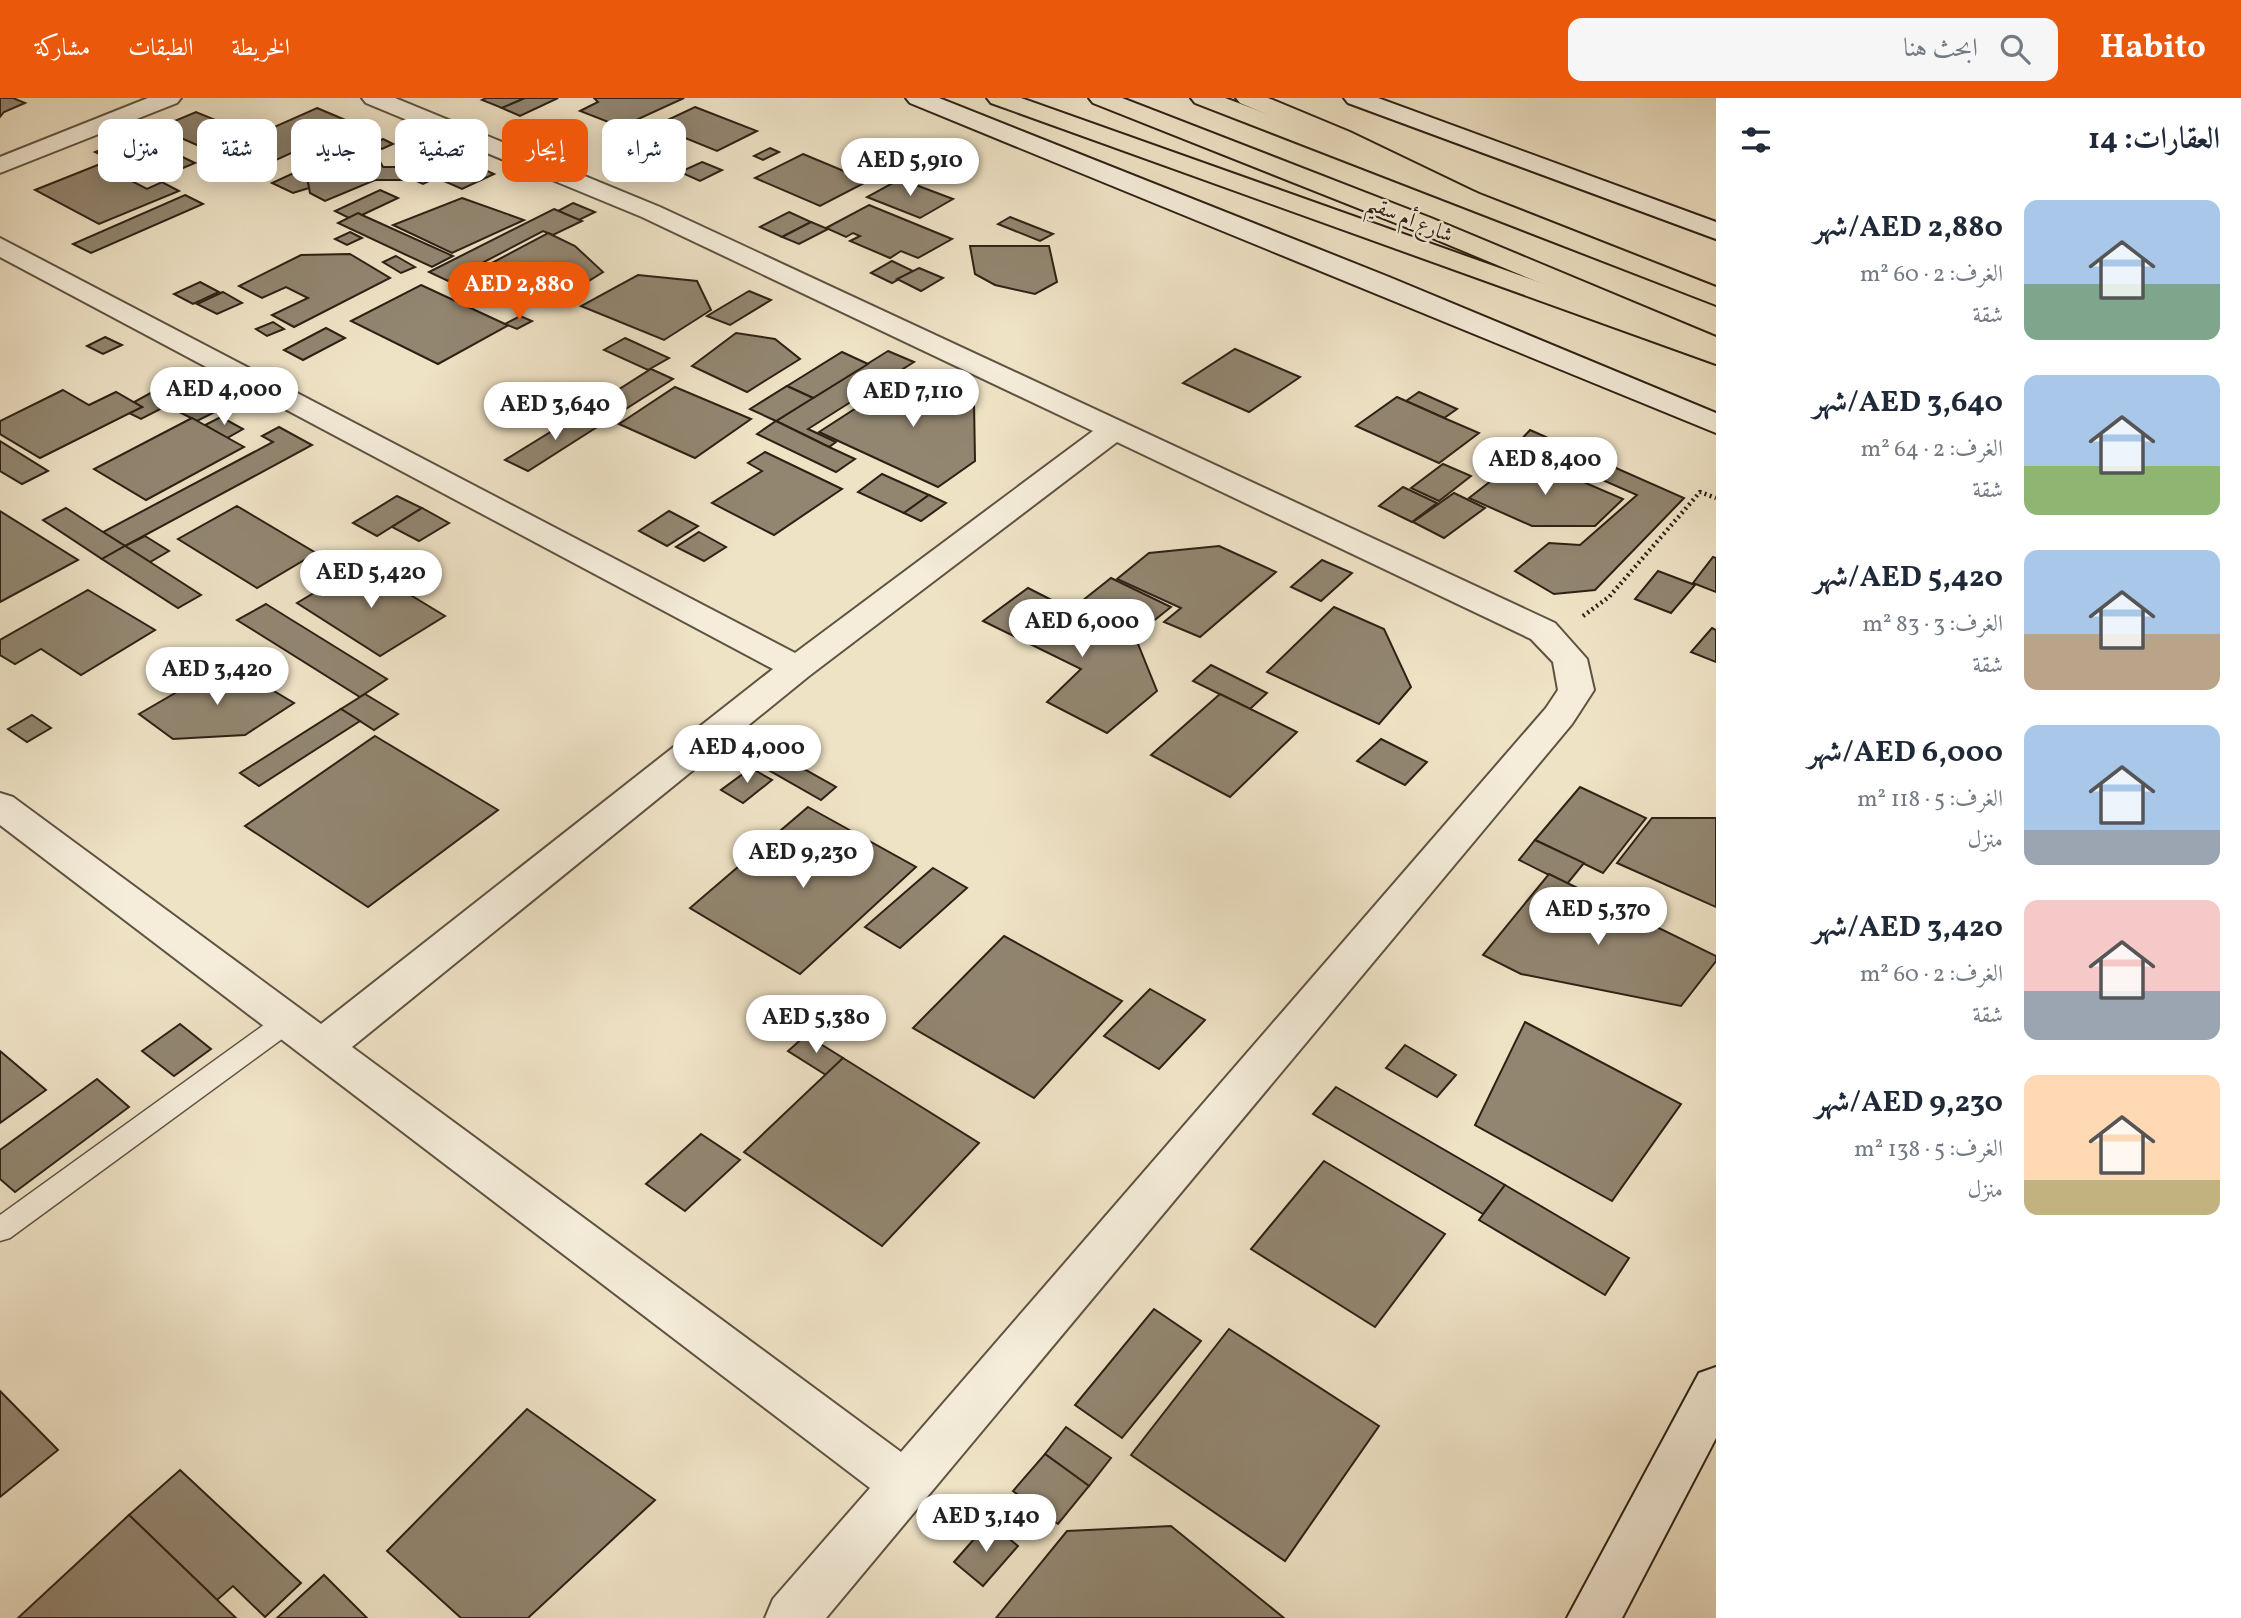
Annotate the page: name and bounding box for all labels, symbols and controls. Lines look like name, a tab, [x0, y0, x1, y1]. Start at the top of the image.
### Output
search box	[1568, 18, 2058, 81]
text: Habito	[2100, 26, 2206, 72]
icon: search	[1996, 30, 2034, 68]
text: ابحث هنا	[1903, 31, 1978, 67]
text: مشاركة	[35, 32, 90, 66]
text: الطبقات	[128, 32, 194, 66]
text: الخريطة	[232, 32, 290, 66]
chip: منزل	[98, 119, 183, 182]
chip: شقة	[197, 119, 277, 182]
chip: جديد	[291, 119, 381, 182]
chip: تصفية	[395, 119, 488, 182]
chip: إيجار	[502, 119, 588, 182]
chip: شراء	[602, 119, 686, 182]
text: العقارات: 14	[2088, 119, 2220, 161]
icon: filters	[1737, 121, 1775, 159]
pin: AED 5,910	[830, 139, 990, 198]
text: AED 5,910	[857, 145, 963, 177]
street label: شارع أم سقيم	[1360, 188, 1458, 255]
text: AED 2,880/شهر	[1813, 207, 2003, 249]
icon: home	[2080, 228, 2164, 312]
text: الغرف: 2 · 60 m²	[1860, 259, 2003, 291]
pin: AED 2,880	[439, 262, 599, 322]
text: AED 2,880	[464, 269, 574, 301]
text: شقة	[1973, 300, 2003, 332]
pin: AED 4,000	[144, 368, 304, 427]
pin: AED 7,110	[833, 370, 993, 429]
text: AED 4,000	[166, 374, 282, 406]
text: AED 7,110	[863, 376, 963, 408]
pin: AED 3,640	[475, 382, 635, 442]
text: AED 3,640/شهر	[1813, 382, 2003, 424]
text: AED 3,640	[500, 389, 610, 421]
icon: home	[2080, 403, 2164, 487]
text: الغرف: 2 · 64 m²	[1861, 434, 2003, 466]
pin: AED 8,400	[1465, 438, 1625, 497]
text: AED 8,400	[1488, 444, 1602, 476]
text: شقة	[1973, 475, 2003, 507]
pin: AED 5,420	[291, 550, 451, 610]
text: AED 5,420	[316, 557, 426, 589]
text: AED 5,420/شهر	[1814, 557, 2003, 599]
icon: home	[2080, 578, 2164, 662]
pin: AED 6,000	[1002, 600, 1162, 659]
text: AED 6,000	[1025, 606, 1139, 638]
text: الغرف: 3 · 83 m²	[1863, 609, 2003, 641]
pin: AED 3,420	[137, 648, 297, 707]
text: شقة	[1973, 650, 2003, 682]
text: AED 3,420	[162, 654, 272, 686]
pin: AED 4,000	[667, 726, 827, 785]
text: AED 4,000	[689, 732, 805, 764]
text: AED 6,000/شهر	[1808, 732, 2003, 774]
icon: home	[2080, 753, 2164, 837]
text: الغرف: 5 · 118 m²	[1857, 784, 2003, 816]
text: منزل	[1968, 825, 2003, 857]
pin: AED 9,230	[723, 830, 883, 890]
text: AED 9,230	[749, 837, 857, 869]
pin: AED 5,370	[1518, 888, 1678, 947]
text: AED 5,370	[1545, 894, 1651, 926]
text: AED 3,420/شهر	[1813, 907, 2003, 949]
icon: home	[2080, 928, 2164, 1012]
text: الغرف: 2 · 60 m²	[1860, 959, 2003, 991]
pin: AED 5,380	[736, 996, 896, 1055]
text: شقة	[1973, 1000, 2003, 1032]
text: AED 5,380	[762, 1002, 870, 1034]
text: AED 9,230/شهر	[1815, 1082, 2003, 1124]
icon: home	[2080, 1103, 2164, 1187]
text: الغرف: 5 · 138 m²	[1854, 1134, 2003, 1166]
text: منزل	[1968, 1175, 2003, 1207]
pin: AED 3,140	[906, 1494, 1066, 1554]
text: AED 3,140	[932, 1501, 1040, 1533]

